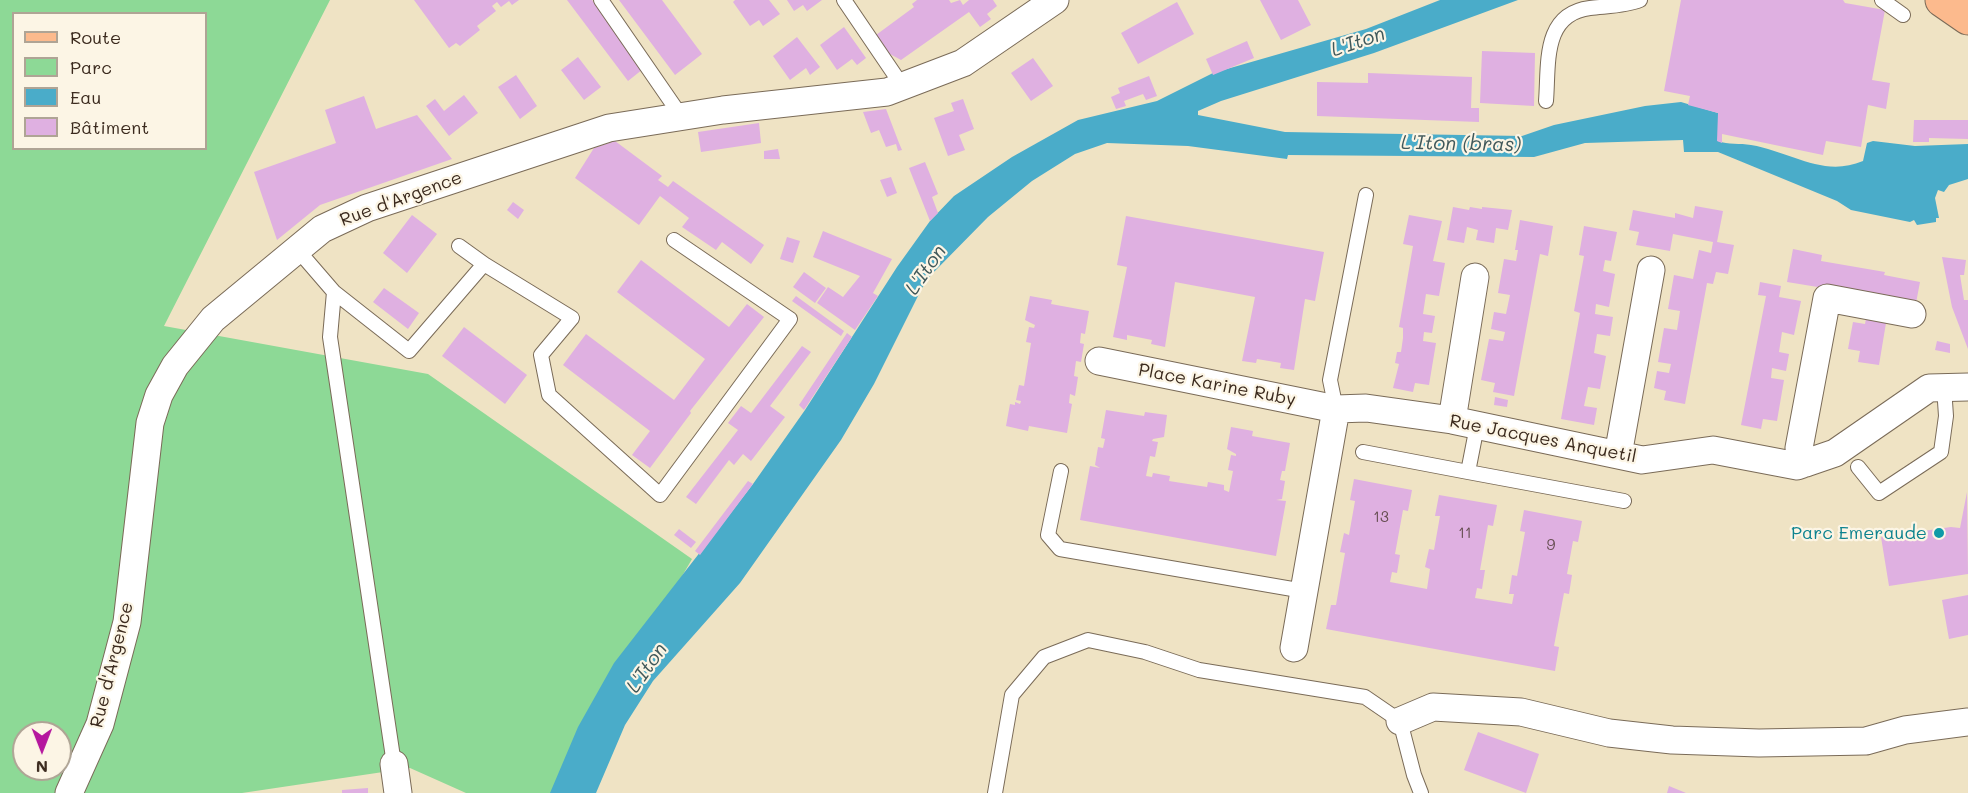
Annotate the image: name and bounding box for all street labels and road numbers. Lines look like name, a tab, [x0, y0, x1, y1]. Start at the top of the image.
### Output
street label: Rue d'Argence	[337, 167, 465, 231]
street label: Place Karine Ruby	[1136, 359, 1298, 411]
street label: Rue Jacques Anquetil	[1448, 410, 1638, 468]
street label: Rue d'Argence	[86, 600, 138, 730]

